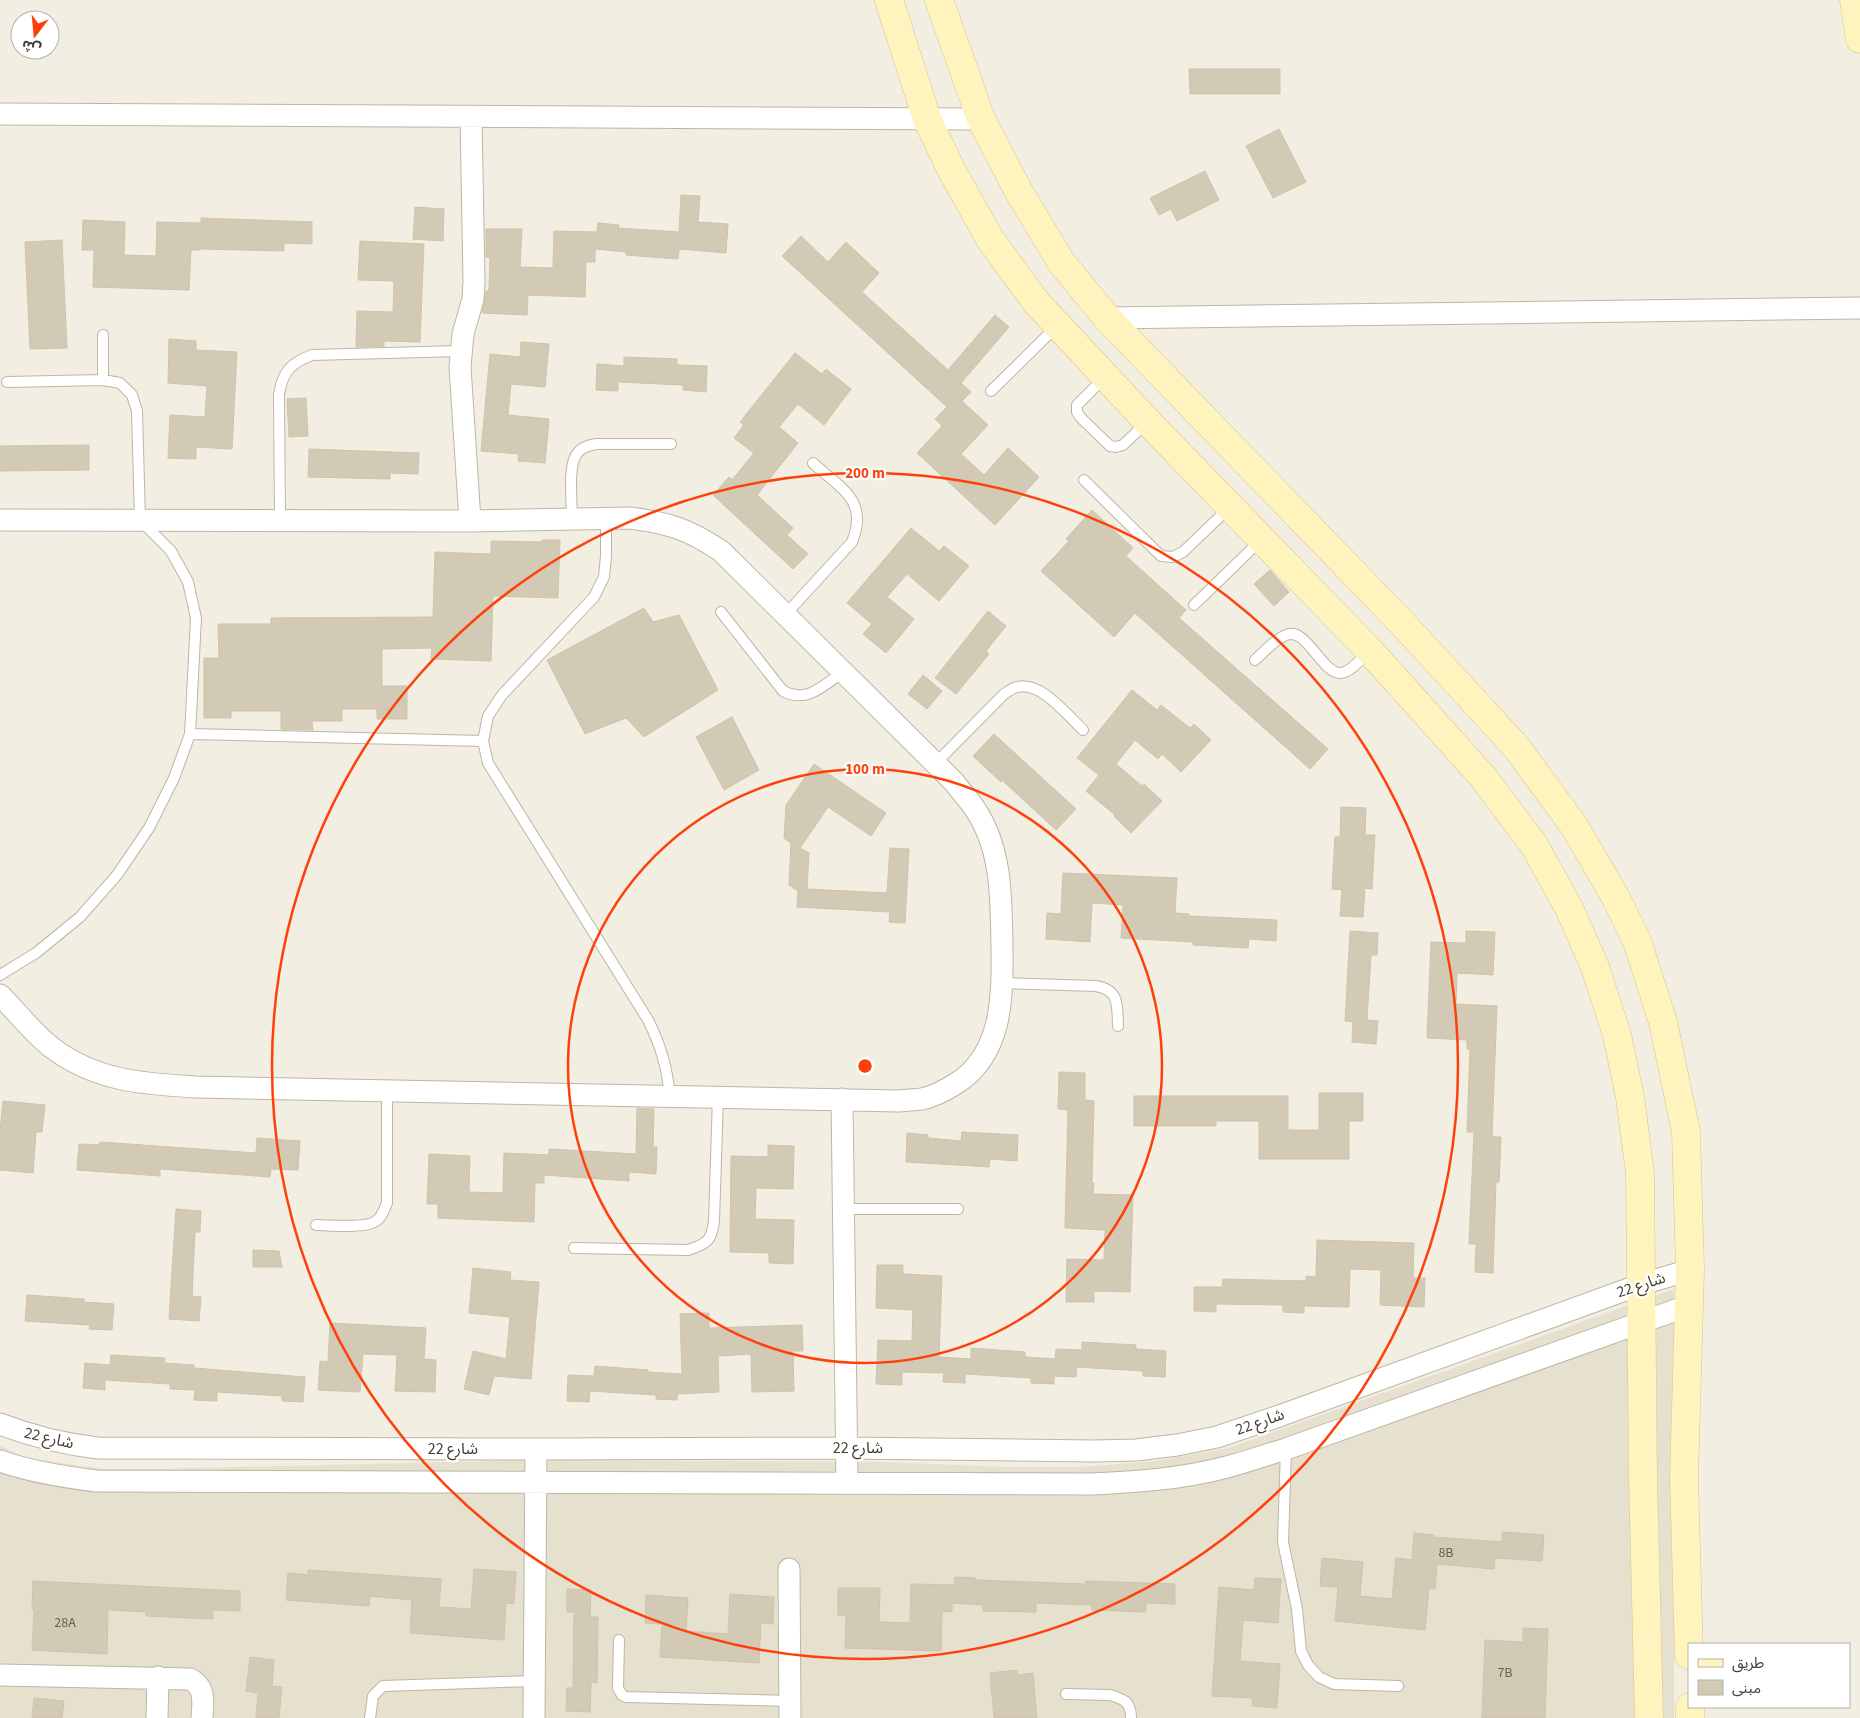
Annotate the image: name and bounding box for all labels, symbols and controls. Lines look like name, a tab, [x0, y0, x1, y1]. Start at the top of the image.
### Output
north arrow	[10, 10, 60, 60]
text: ش	[20, 34, 44, 59]
text: 200 m	[845, 463, 885, 484]
text: 100 m	[845, 759, 885, 780]
centre of rings	[856, 1057, 874, 1075]
street label: شارع 22	[1614, 1267, 1669, 1304]
street label: شارع 22	[1233, 1403, 1288, 1442]
street label: شارع 22	[22, 1422, 76, 1455]
street label: شارع 22	[833, 1437, 883, 1460]
street label: شارع 22	[428, 1438, 478, 1461]
house number: 8B	[1438, 1543, 1454, 1563]
house number: 28A	[54, 1613, 76, 1633]
legend	[1688, 1643, 1850, 1708]
text: طريق	[1732, 1653, 1764, 1674]
house number: 7B	[1497, 1663, 1513, 1683]
text: مبنى	[1732, 1678, 1761, 1699]

